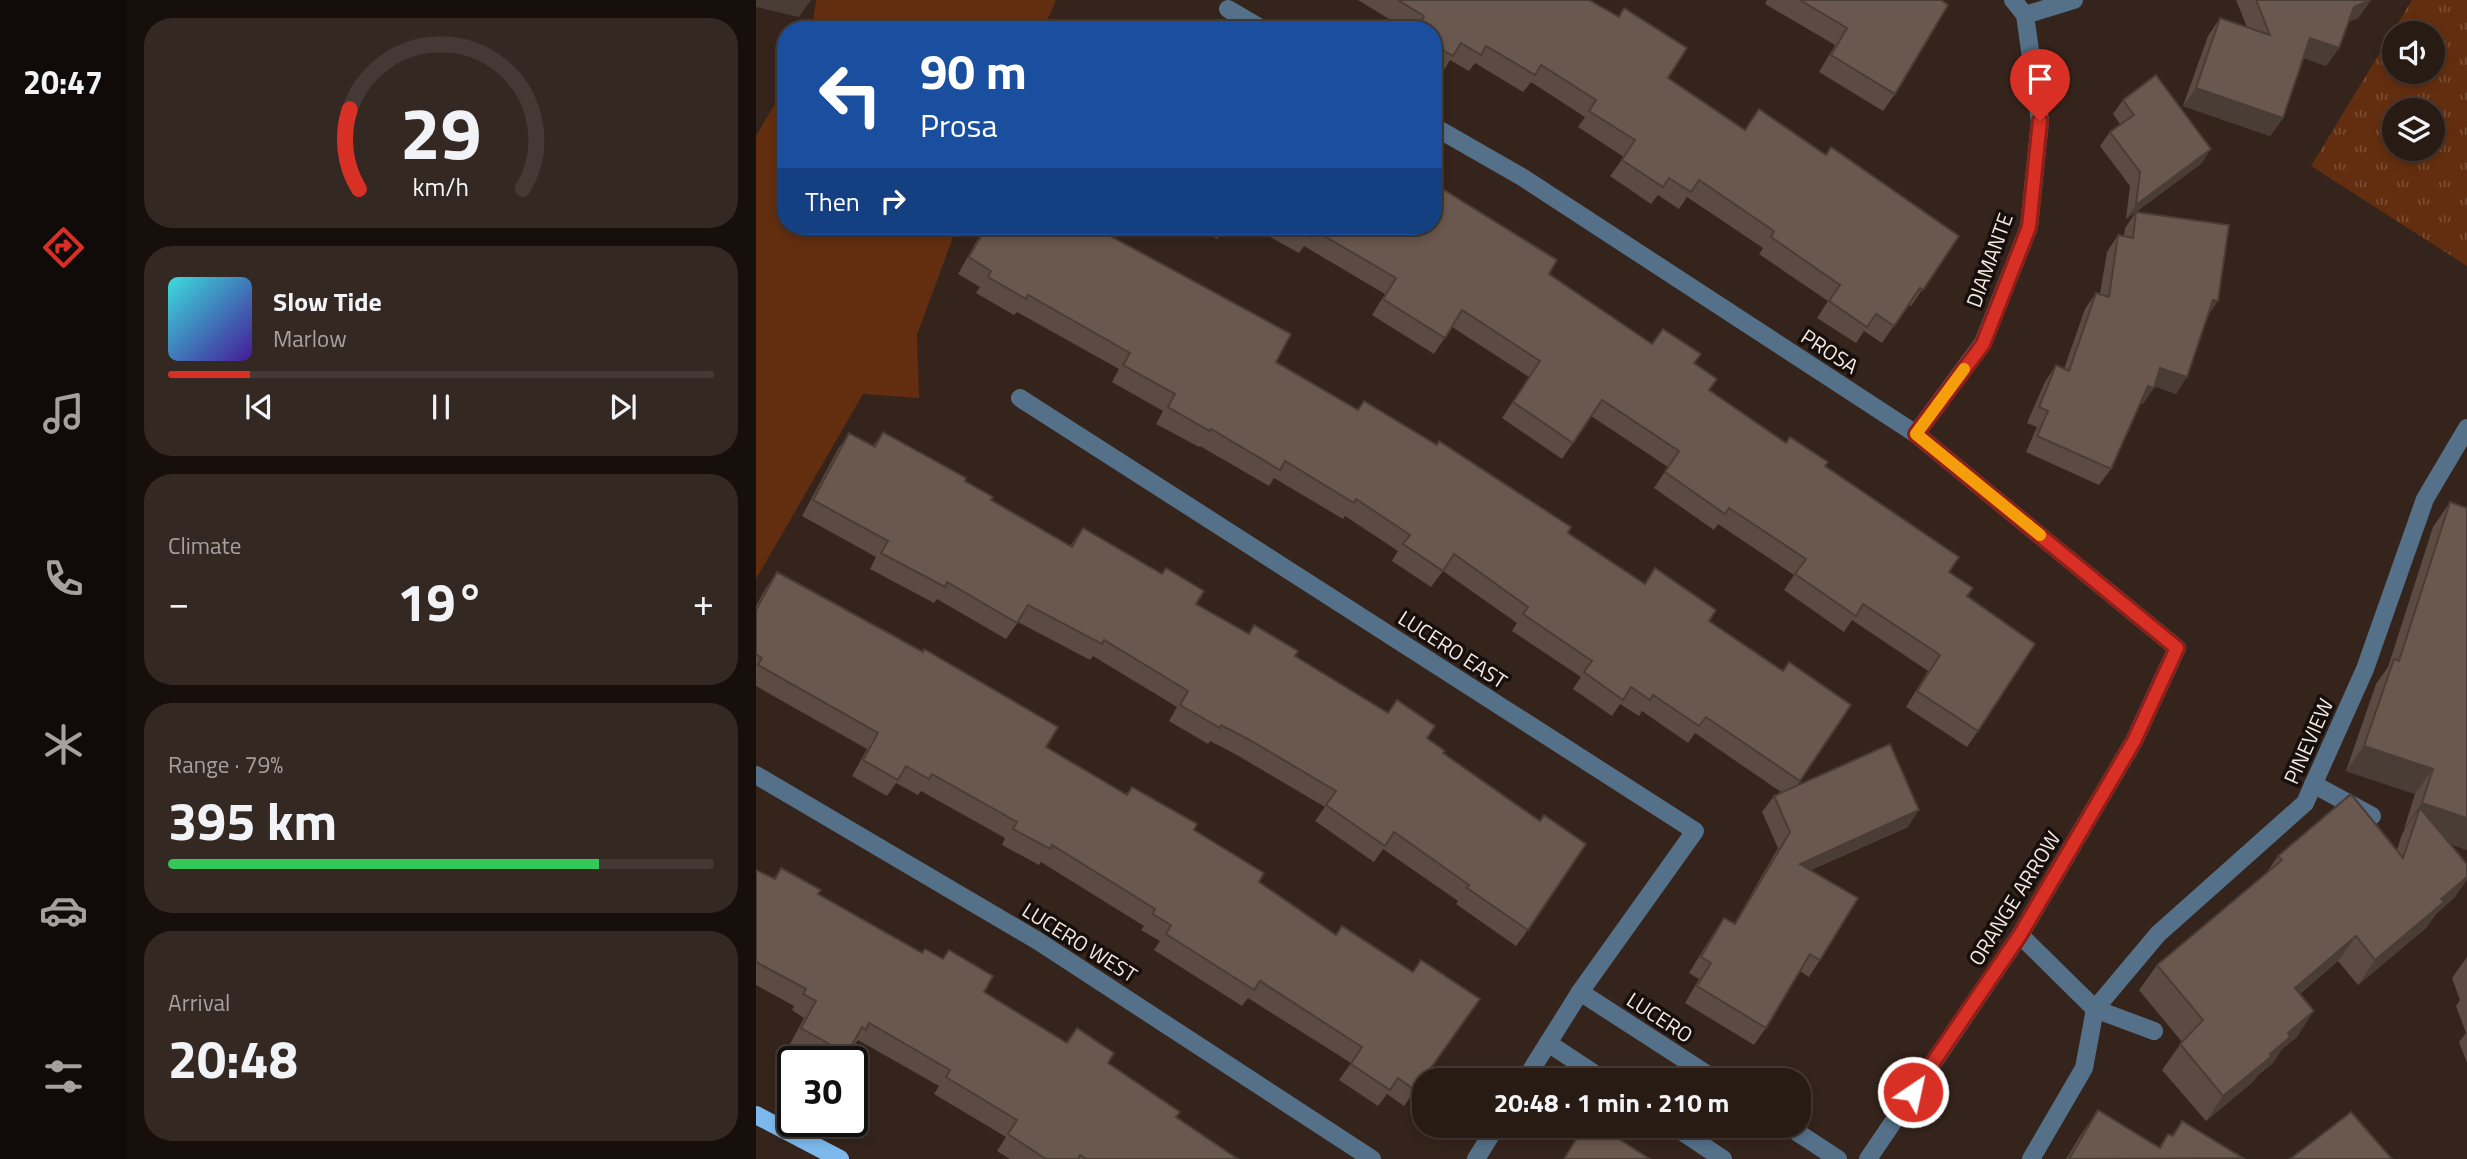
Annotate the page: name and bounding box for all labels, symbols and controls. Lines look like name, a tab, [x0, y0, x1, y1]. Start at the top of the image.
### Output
map controls	[2382, 21, 2445, 161]
button: sound	[2382, 21, 2445, 84]
text: 90 m	[920, 33, 1027, 108]
icon: left	[805, 49, 896, 140]
pin	[2010, 49, 2070, 121]
text: 20:47	[23, 58, 103, 106]
icon: arrive	[2021, 60, 2059, 98]
text: 29	[400, 77, 482, 187]
button: layers	[2382, 98, 2445, 161]
text: Prosa	[920, 101, 998, 149]
text: km/h	[413, 168, 469, 206]
text: Then	[805, 182, 860, 221]
icon: right	[874, 182, 912, 220]
street label: DIAMANTE	[1957, 208, 2021, 312]
icon: directions	[39, 223, 88, 272]
text: Slow Tide	[273, 282, 382, 321]
street label: PROSA	[1795, 320, 1866, 382]
text: Marlow	[273, 321, 347, 356]
icon: previous	[240, 388, 278, 426]
icon: pause	[422, 388, 460, 426]
icon: next	[604, 388, 642, 426]
icon: music	[39, 389, 88, 438]
text: Climate	[168, 528, 241, 563]
icon: phone	[39, 554, 88, 603]
text: 19°	[397, 562, 485, 641]
text: −	[168, 573, 189, 631]
text: +	[693, 573, 714, 631]
street label: LUCERO EAST	[1392, 602, 1514, 696]
street label: PINEVIEW	[2275, 693, 2341, 789]
icon: climate	[39, 720, 88, 769]
text: Range · 79%	[168, 747, 283, 782]
text: 395 km	[168, 781, 337, 860]
street label: ORANGE ARROW	[1960, 825, 2068, 971]
icon: car	[39, 886, 88, 935]
street label: LUCERO WEST	[1016, 894, 1144, 990]
street label: LUCERO	[1621, 984, 1699, 1050]
text: Arrival	[168, 985, 230, 1020]
text: 20:48	[168, 1019, 298, 1098]
speed limit sign: 30	[777, 1046, 868, 1137]
icon: filters	[39, 1052, 88, 1101]
position arrow	[1876, 1055, 1950, 1129]
text: 20:48 · 1 min · 210 m	[1494, 1083, 1729, 1122]

